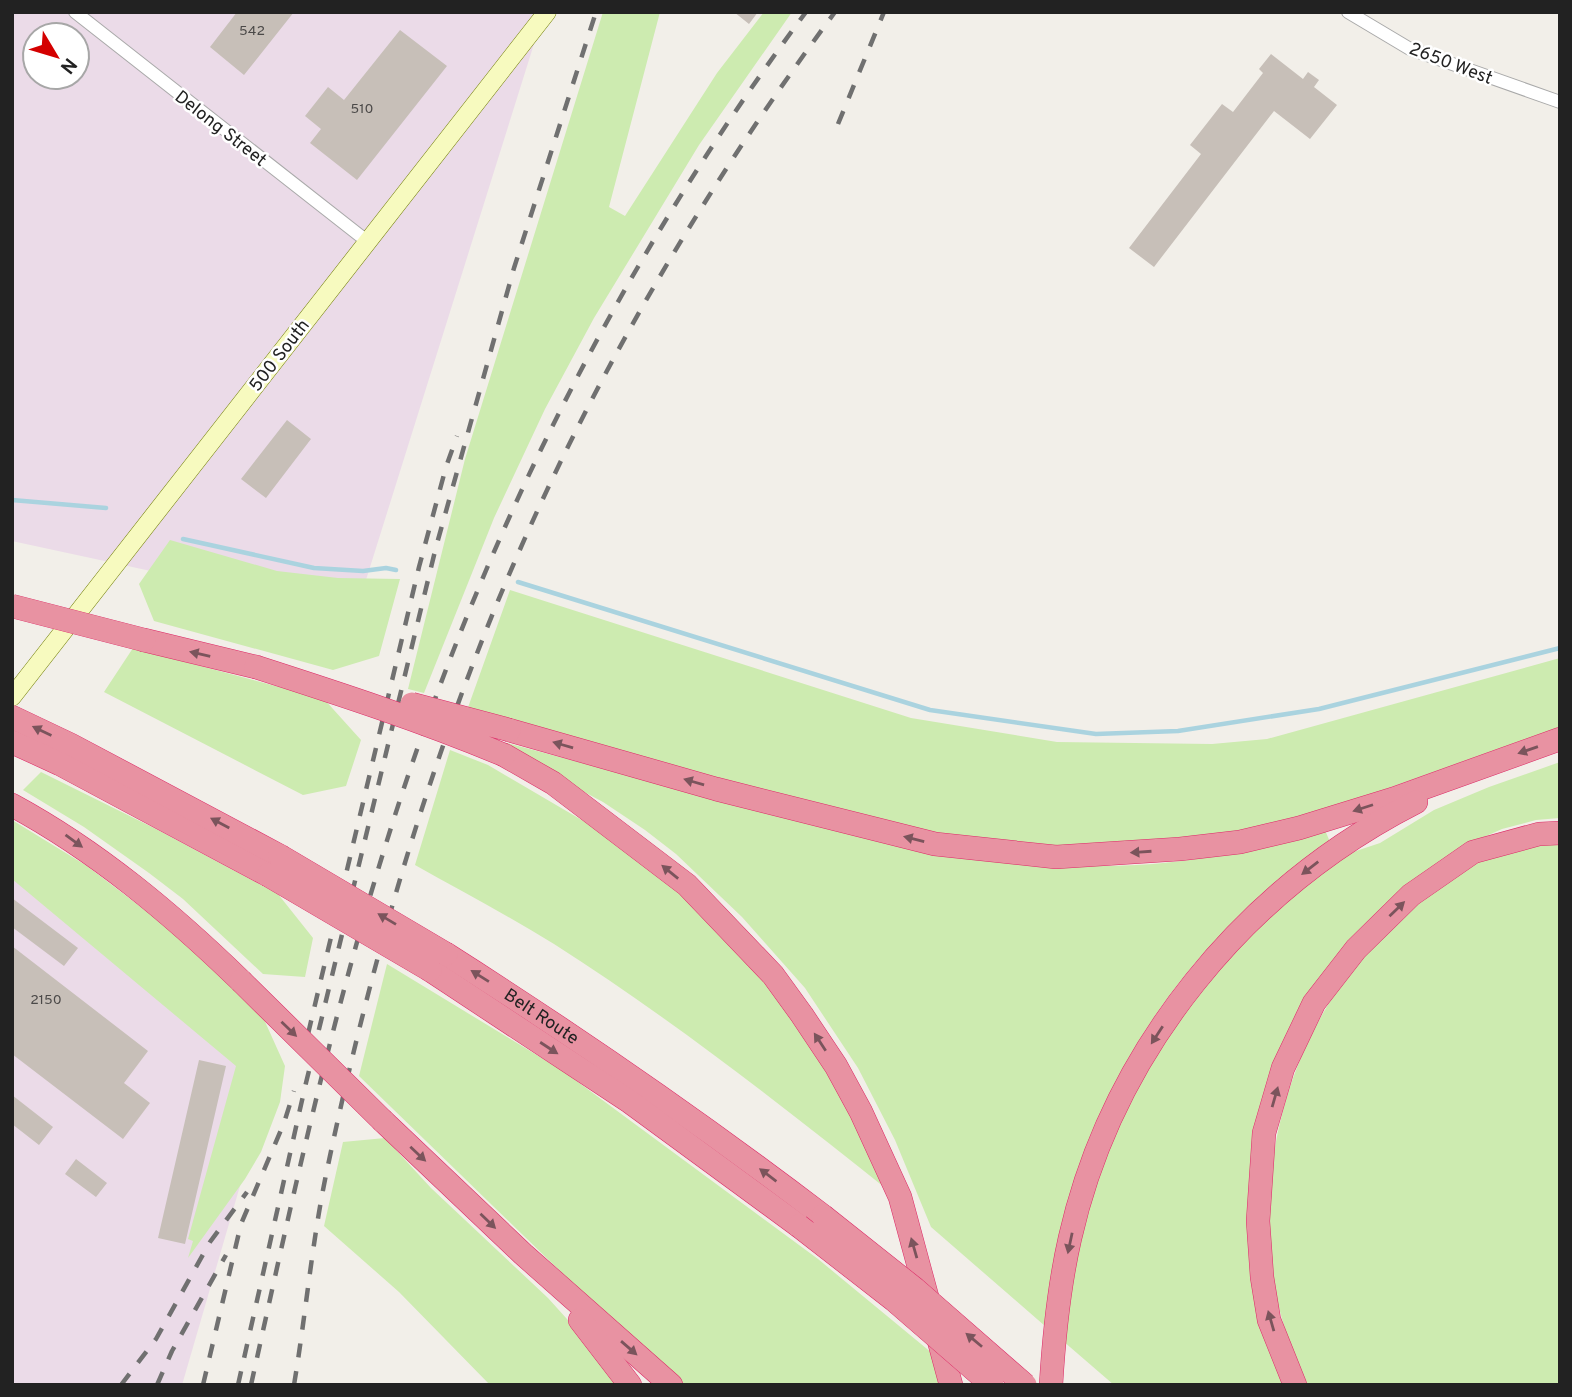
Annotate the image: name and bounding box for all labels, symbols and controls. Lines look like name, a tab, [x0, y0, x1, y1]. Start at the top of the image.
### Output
north arrow	[21, 21, 91, 91]
house number: 542	[239, 23, 265, 40]
street label: 2650 West	[1405, 38, 1496, 91]
text: N	[54, 52, 81, 78]
street label: Delong Street	[169, 86, 271, 172]
house number: 510	[351, 101, 373, 118]
street label: 500 South	[245, 315, 316, 397]
one-way arrow	[189, 648, 211, 659]
one-way arrow	[32, 725, 52, 737]
one-way arrow	[552, 740, 573, 750]
one-way arrow	[1518, 745, 1539, 756]
one-way arrow	[683, 777, 704, 787]
one-way arrow	[1352, 803, 1373, 814]
one-way arrow	[209, 818, 229, 830]
one-way arrow	[903, 833, 925, 844]
one-way arrow	[65, 834, 83, 848]
one-way arrow	[1129, 847, 1151, 858]
one-way arrow	[1302, 861, 1320, 876]
one-way arrow	[662, 865, 679, 880]
one-way arrow	[1389, 901, 1405, 917]
one-way arrow	[378, 913, 397, 925]
one-way arrow	[471, 970, 490, 983]
street label: Belt Route	[499, 984, 583, 1051]
house number: 2150	[30, 992, 62, 1009]
one-way arrow	[280, 1020, 297, 1036]
one-way arrow	[1151, 1025, 1164, 1044]
one-way arrow	[813, 1033, 827, 1051]
one-way arrow	[539, 1041, 559, 1054]
one-way arrow	[1270, 1086, 1280, 1107]
one-way arrow	[410, 1146, 427, 1163]
one-way arrow	[760, 1167, 778, 1182]
one-way arrow	[480, 1212, 496, 1229]
one-way arrow	[1064, 1232, 1075, 1254]
one-way arrow	[908, 1237, 919, 1259]
one-way arrow	[1265, 1311, 1275, 1332]
one-way arrow	[965, 1332, 983, 1348]
one-way arrow	[620, 1340, 638, 1356]

